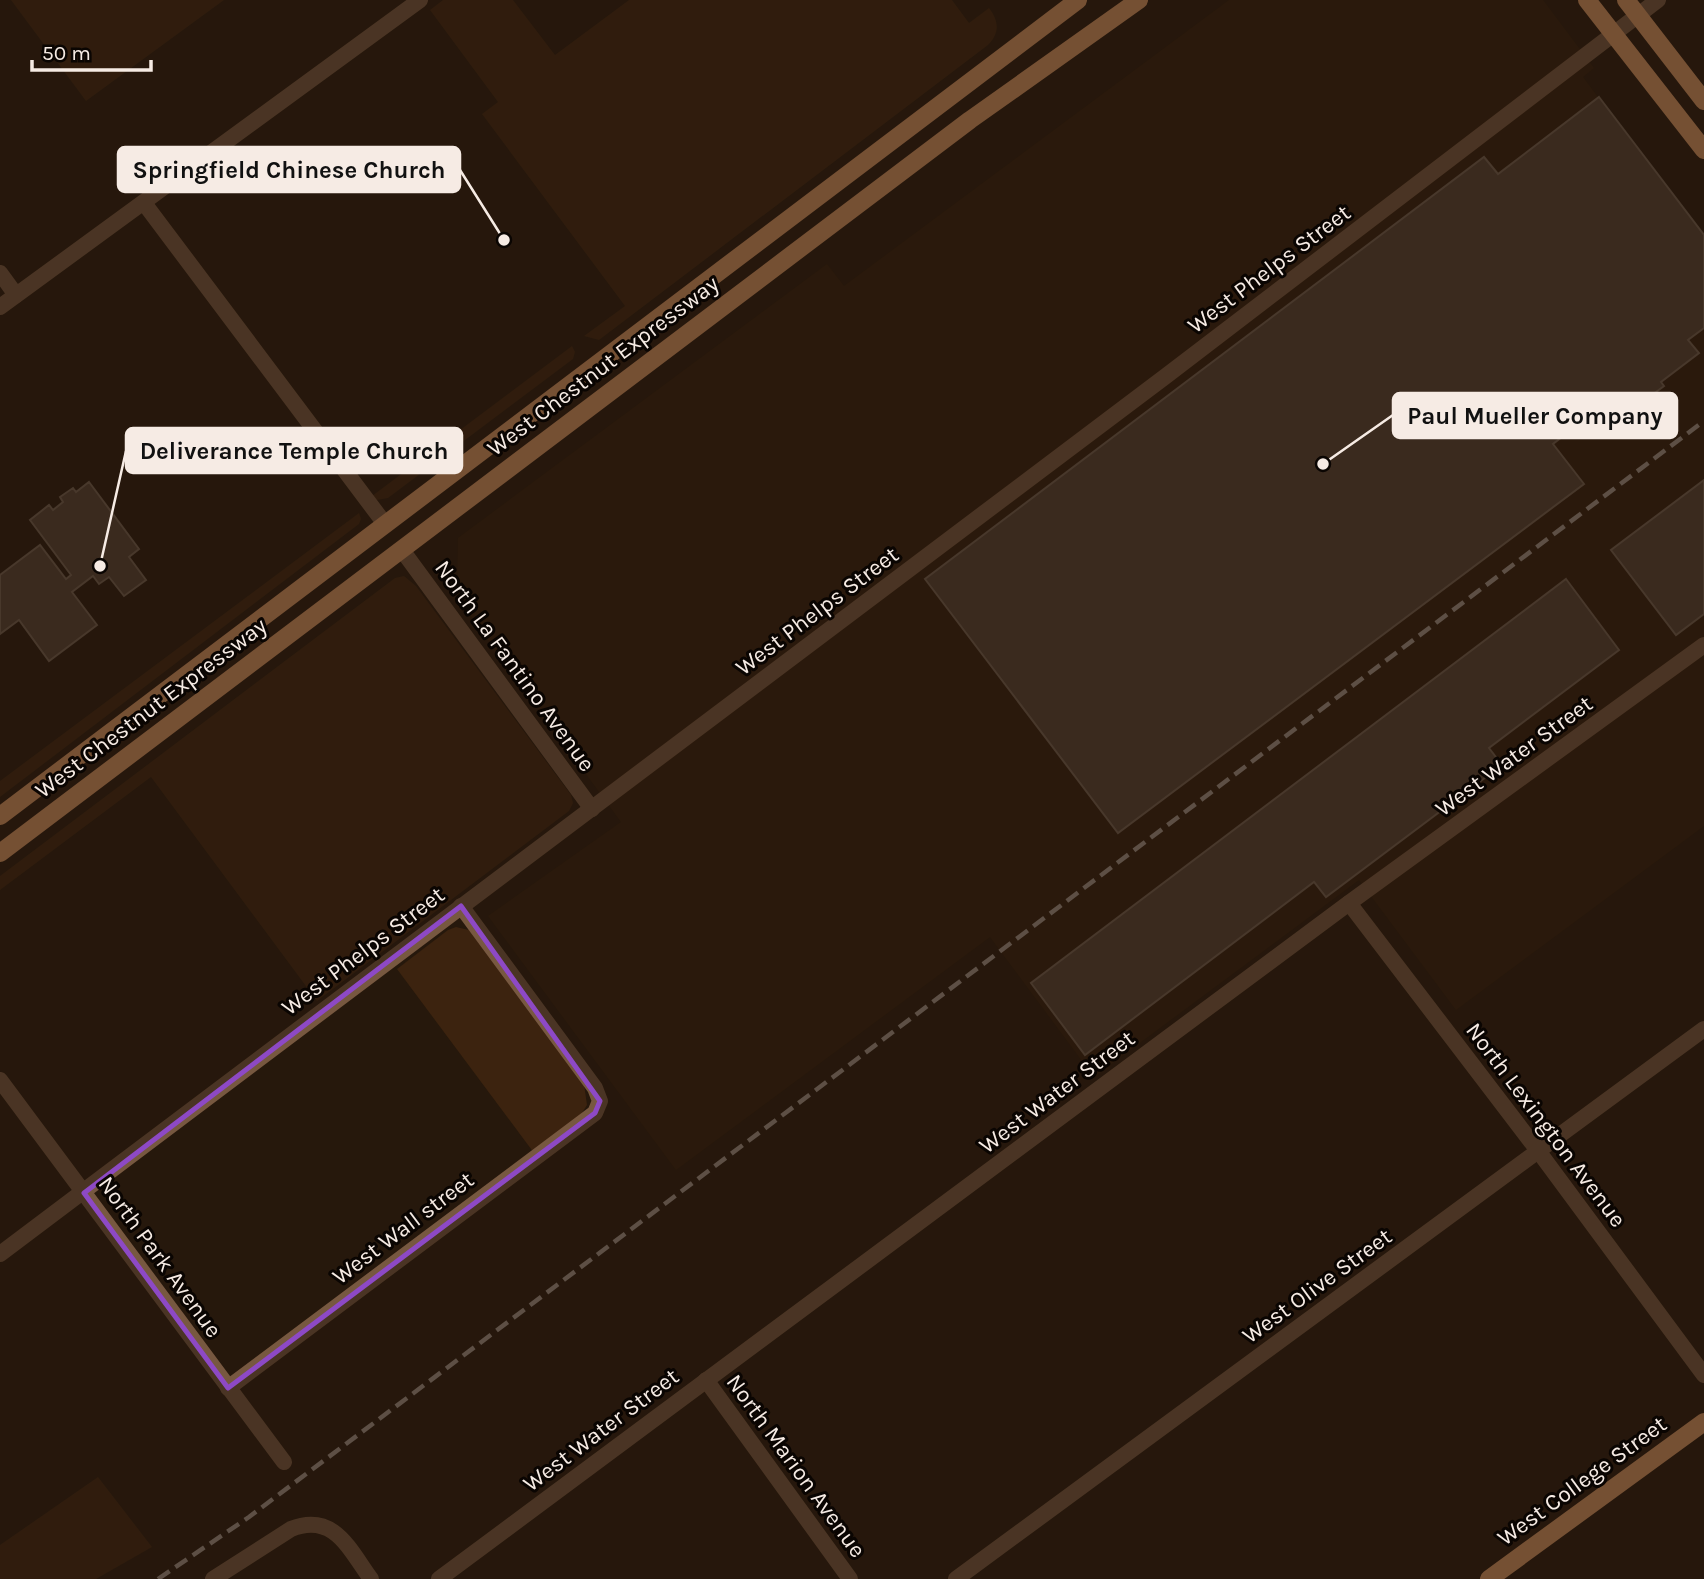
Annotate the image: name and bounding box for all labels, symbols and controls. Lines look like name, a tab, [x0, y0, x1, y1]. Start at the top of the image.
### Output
scale bar	[32, 28, 150, 72]
text: 50 m	[42, 41, 91, 65]
callout: Springfield Chinese Church	[118, 147, 460, 192]
text: Springfield Chinese Church	[132, 156, 446, 184]
street label: West Phelps Street	[1182, 199, 1356, 339]
street label: West Chestnut Expressway	[482, 270, 724, 462]
callout: Paul Mueller Company	[1393, 393, 1677, 438]
text: Paul Mueller Company	[1407, 402, 1663, 430]
callout: Deliverance Temple Church	[126, 428, 462, 473]
text: Deliverance Temple Church	[140, 437, 448, 465]
street label: West Phelps Street	[730, 541, 904, 681]
street label: North La Fantino Avenue	[429, 555, 601, 777]
street label: West Chestnut Expressway	[30, 612, 272, 804]
street label: West Water Street	[1430, 690, 1598, 822]
street label: West Phelps Street	[276, 881, 450, 1021]
street label: North Lexington Avenue	[1460, 1017, 1632, 1233]
street label: West Water Street	[974, 1025, 1140, 1159]
street label: West Wall street	[327, 1166, 479, 1290]
street label: North Park Avenue	[93, 1171, 227, 1343]
street label: West Olive Street	[1237, 1223, 1397, 1349]
street label: West Water Street	[518, 1363, 684, 1497]
street label: North Marion Avenue	[721, 1369, 871, 1563]
street label: West College Street	[1492, 1410, 1672, 1551]

